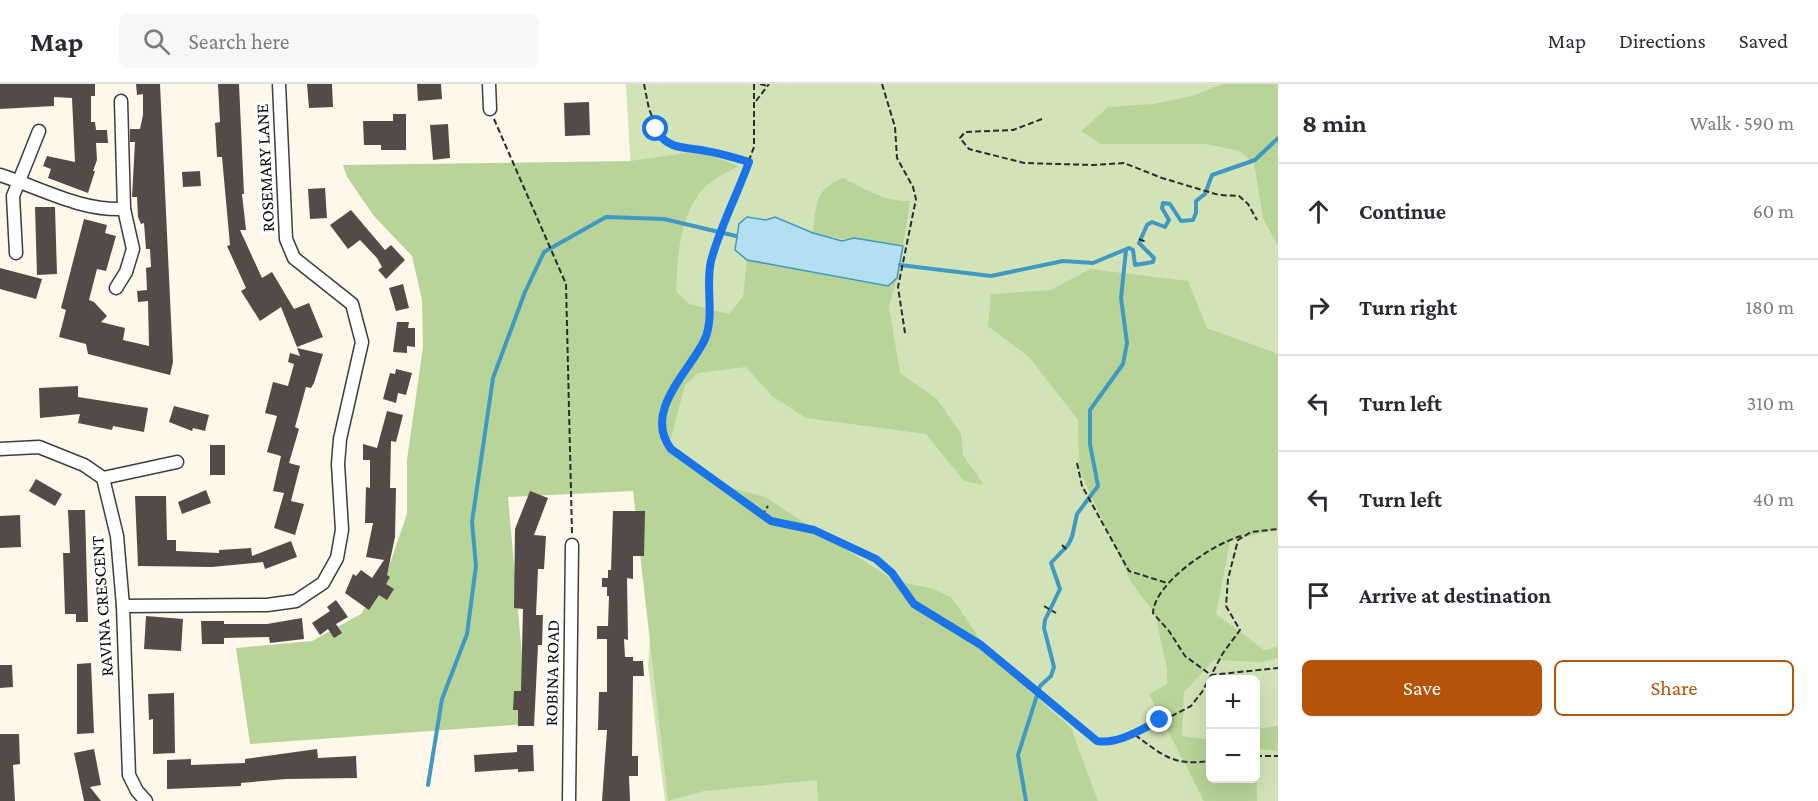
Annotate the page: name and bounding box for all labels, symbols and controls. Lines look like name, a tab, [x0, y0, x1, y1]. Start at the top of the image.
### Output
search box	[119, 14, 539, 68]
icon: search	[140, 25, 173, 58]
text: Map	[30, 26, 83, 57]
text: Search here	[188, 29, 289, 54]
text: Map	[1548, 29, 1586, 53]
text: Directions	[1619, 29, 1706, 53]
text: Saved	[1739, 29, 1788, 53]
street label: ROSEMARY LANE	[252, 103, 278, 233]
text: 8 min	[1302, 109, 1367, 138]
text: Walk · 590 m	[1690, 112, 1794, 134]
route start	[642, 115, 668, 141]
icon: ahead	[1302, 195, 1335, 228]
text: Continue	[1359, 199, 1446, 224]
text: 60 m	[1753, 200, 1794, 222]
icon: right	[1302, 291, 1335, 324]
text: Turn right	[1359, 295, 1457, 320]
text: 180 m	[1745, 296, 1794, 318]
icon: left	[1302, 387, 1335, 420]
text: Turn left	[1359, 391, 1442, 416]
text: 310 m	[1747, 392, 1794, 414]
icon: left	[1302, 483, 1335, 516]
text: Turn left	[1359, 487, 1442, 512]
text: 40 m	[1753, 488, 1794, 510]
street label: RAVINA CRESCENT	[87, 535, 117, 677]
icon: arrive	[1302, 579, 1335, 612]
text: Arrive at destination	[1359, 583, 1551, 608]
street label: ROBINA ROAD	[541, 620, 563, 726]
button: Save	[1302, 660, 1542, 716]
button: Share	[1554, 660, 1794, 716]
map controls	[1206, 675, 1260, 783]
button: +	[1206, 675, 1260, 729]
route end	[1146, 706, 1172, 732]
button: −	[1206, 729, 1260, 783]

